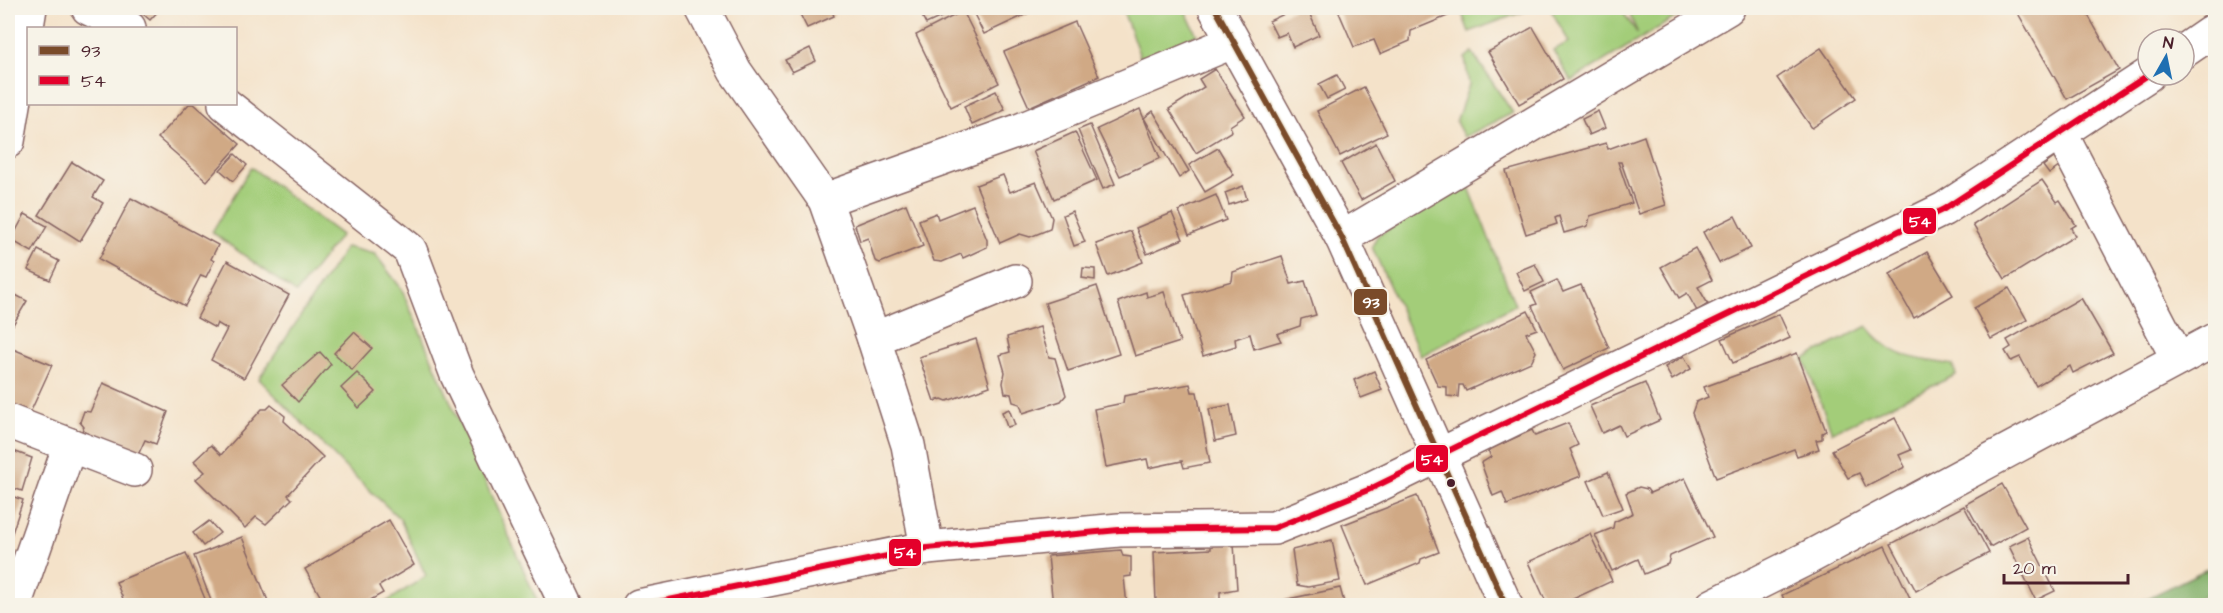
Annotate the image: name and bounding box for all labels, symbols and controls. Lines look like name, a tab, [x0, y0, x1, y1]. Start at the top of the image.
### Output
legend	[27, 27, 237, 105]
north arrow	[2136, 27, 2196, 87]
text: N	[2162, 32, 2175, 55]
text: 93	[81, 39, 100, 64]
text: 54	[81, 69, 106, 94]
line badge: 54	[1902, 207, 1937, 235]
text: 54	[1909, 211, 1931, 233]
line badge: 93	[1353, 288, 1388, 316]
text: 93	[1362, 292, 1380, 314]
line badge: 54	[1415, 444, 1449, 473]
text: 54	[1421, 449, 1443, 471]
unlabelled marker	[1445, 477, 1457, 489]
line badge: 54	[888, 538, 922, 567]
text: 54	[894, 542, 916, 564]
scale bar	[2004, 547, 2128, 585]
text: 20 m	[2013, 556, 2056, 581]

